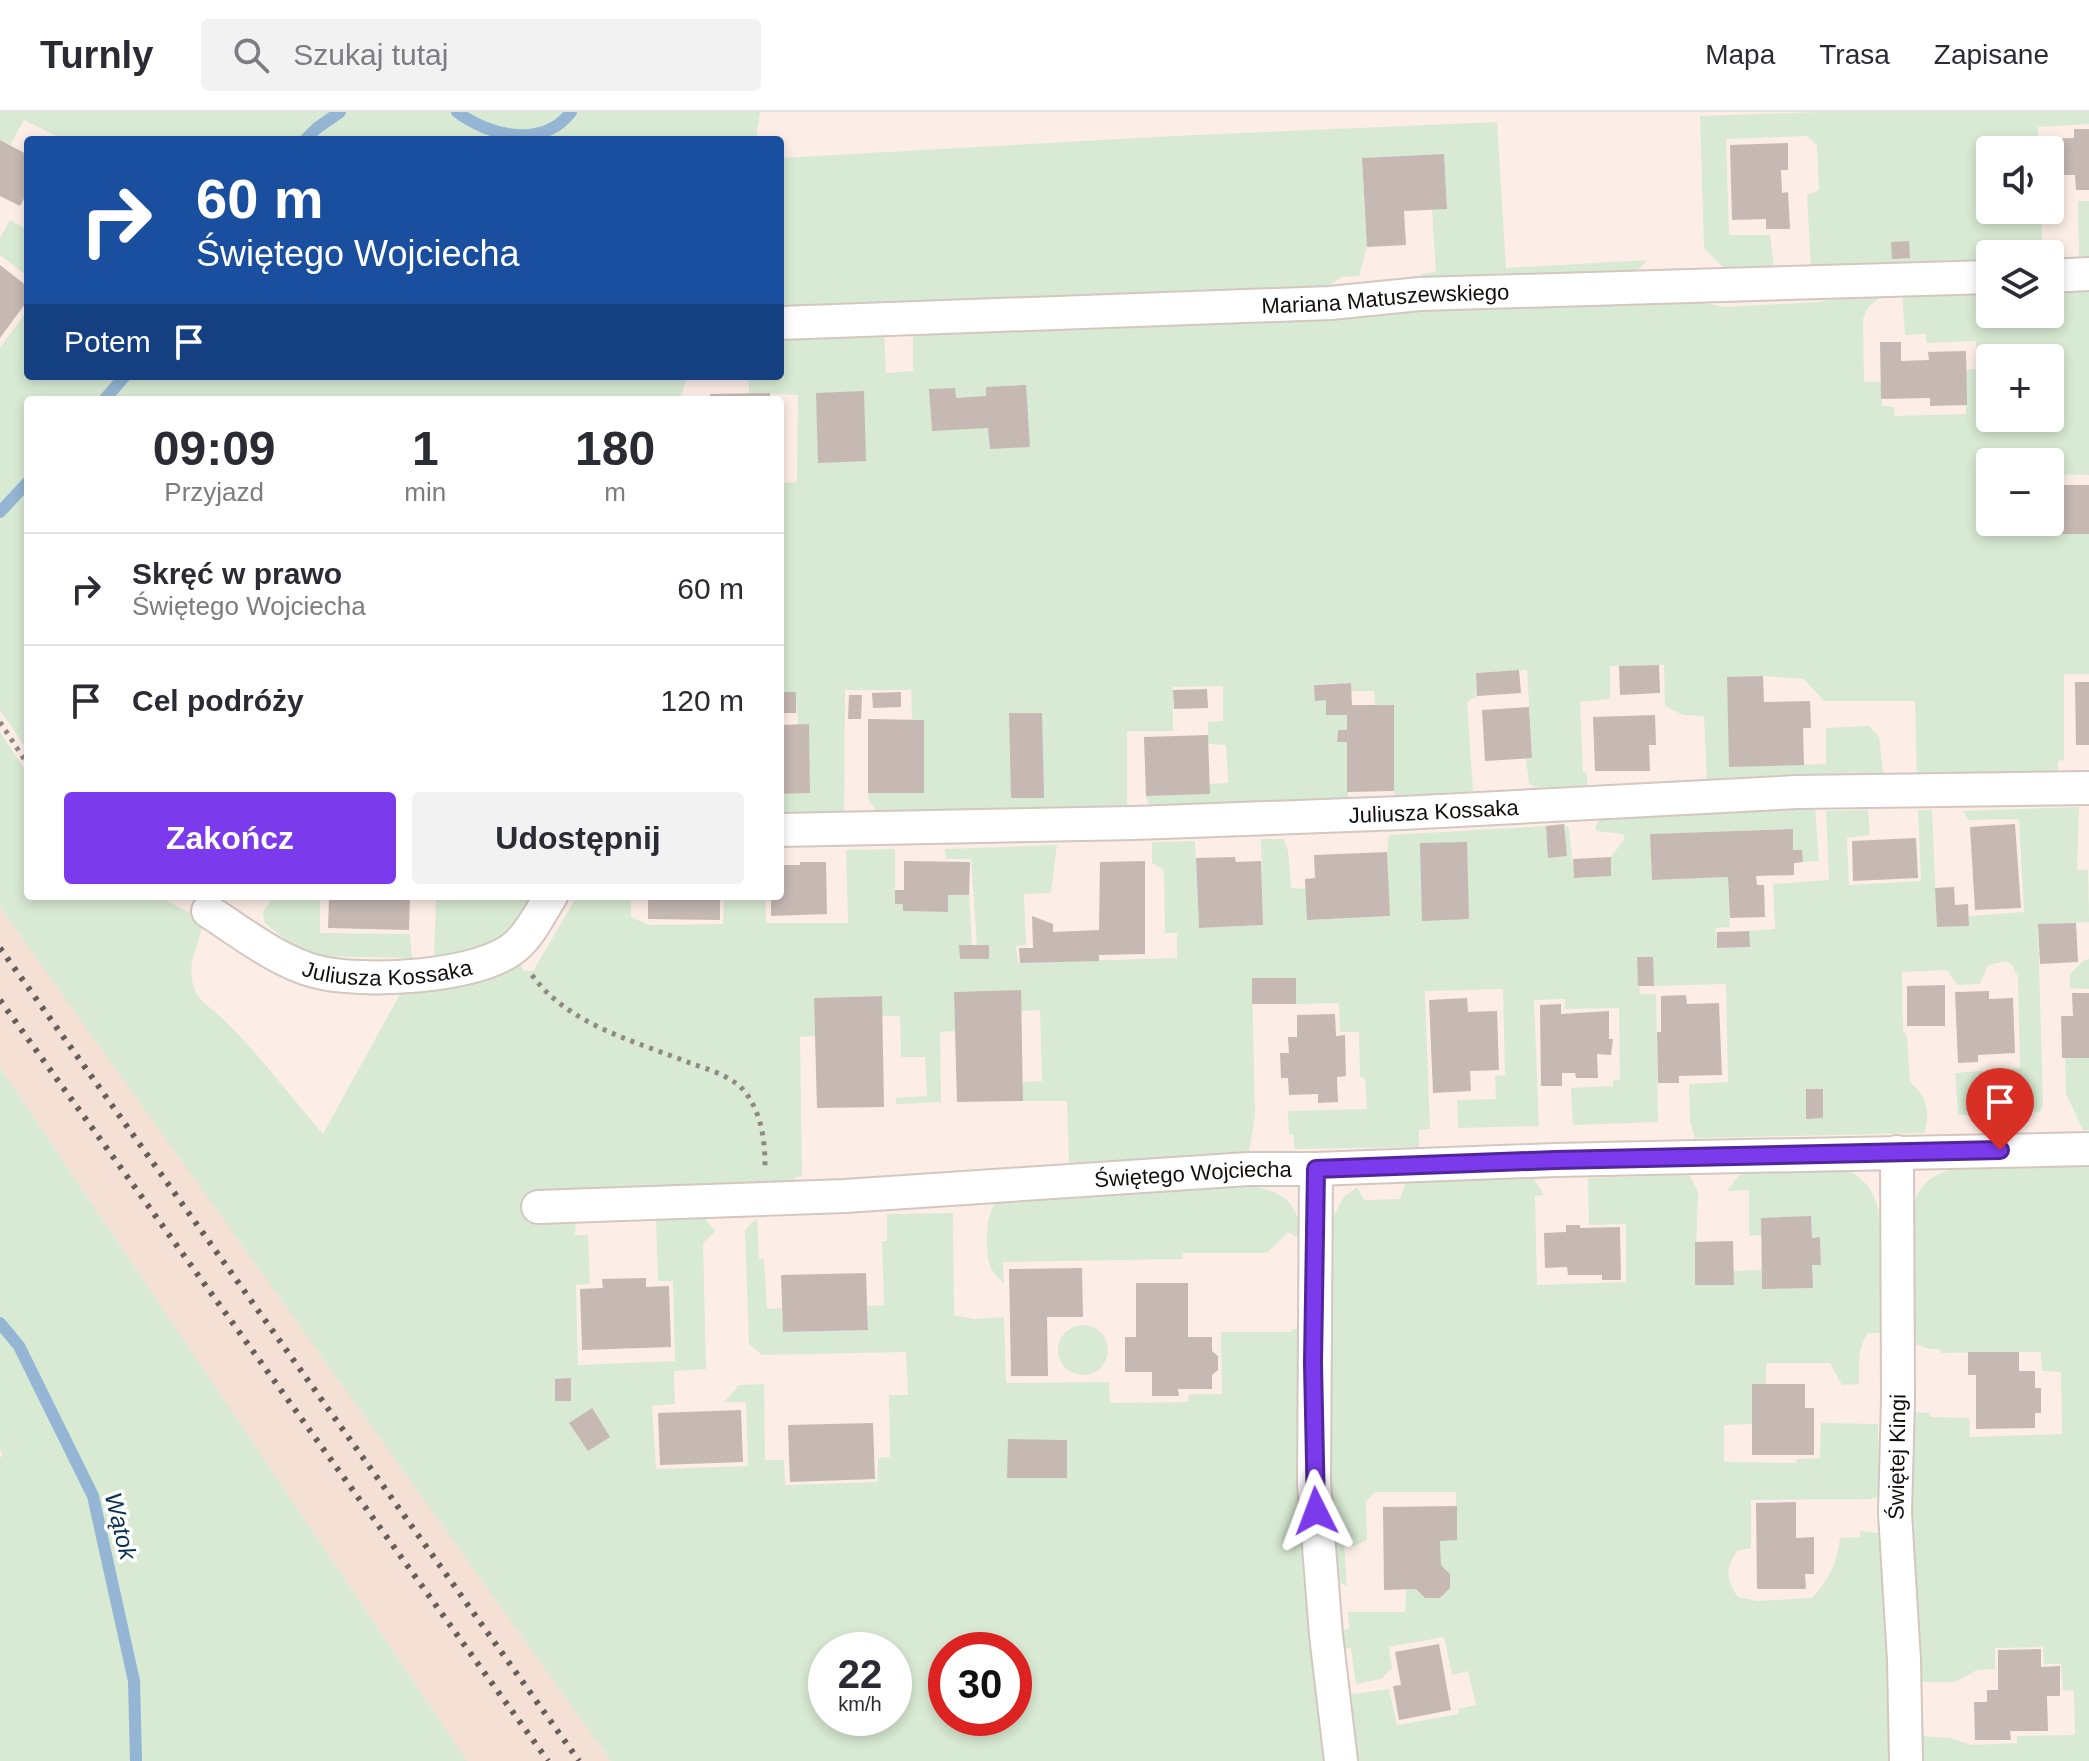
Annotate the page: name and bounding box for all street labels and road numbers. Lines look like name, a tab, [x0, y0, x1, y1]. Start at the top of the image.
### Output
street label: Mariana Matuszewskiego	[1261, 279, 1510, 318]
street label: Juliusza Kossaka	[1348, 794, 1520, 827]
street label: Juliusza Kossaka	[299, 954, 475, 990]
street label: Świętego Wojciecha	[1093, 1157, 1293, 1192]
street label: Świętej Kingi	[1883, 1394, 1911, 1520]

